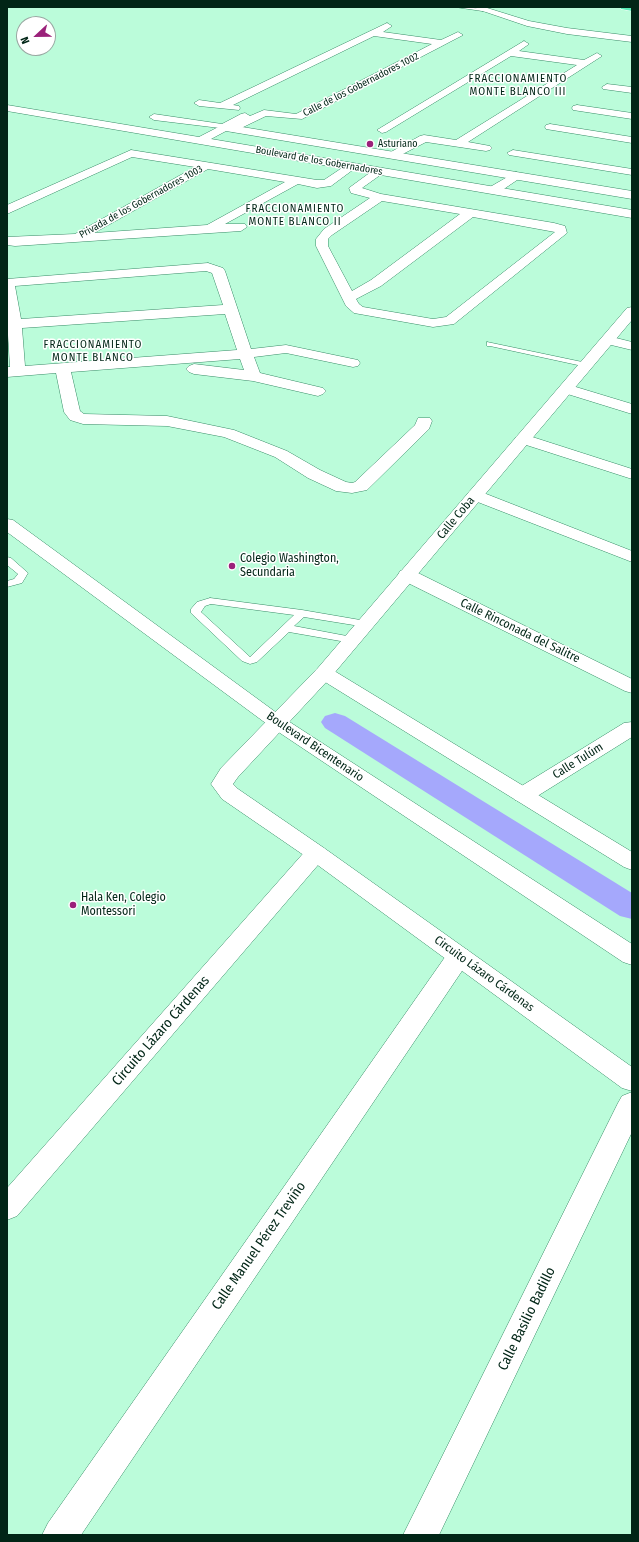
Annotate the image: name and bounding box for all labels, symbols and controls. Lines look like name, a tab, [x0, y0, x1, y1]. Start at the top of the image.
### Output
north arrow	[16, 16, 56, 56]
text: N	[18, 35, 33, 46]
street label: Calle de los Gobernadores 1002	[301, 51, 421, 119]
district label: FRACCIONAMIENTO MONTE BLANCO III	[469, 72, 567, 98]
place label: Asturiano	[378, 138, 417, 150]
marker: Asturiano	[365, 139, 375, 149]
street label: Boulevard de los Gobernadores	[255, 144, 383, 178]
street label: Privada de los Gobernadores 1003	[77, 163, 205, 241]
district label: FRACCIONAMIENTO MONTE BLANCO II	[246, 202, 344, 228]
district label: FRACCIONAMIENTO MONTE BLANCO	[44, 338, 142, 364]
street label: Calle Coba	[434, 494, 478, 542]
place label: Colegio Washington, Secundaria	[240, 552, 339, 580]
marker: Colegio Washington, Secundaria	[227, 561, 237, 571]
street label: Calle Rinconada del Salitre	[458, 596, 582, 666]
street label: Boulevard Bicentenario	[264, 709, 366, 785]
street label: Calle Tulúm	[550, 740, 606, 782]
place label: Hala Ken, Colegio Montessori	[81, 891, 166, 919]
marker: Hala Ken, Colegio Montessori	[68, 900, 78, 910]
street label: Circuito Lázaro Cárdenas	[431, 933, 537, 1015]
street label: Circuito Lázaro Cárdenas	[109, 973, 213, 1089]
street label: Calle Manuel Pérez Treviño	[208, 1179, 310, 1313]
street label: Calle Basilio Badillo	[495, 1264, 559, 1374]

